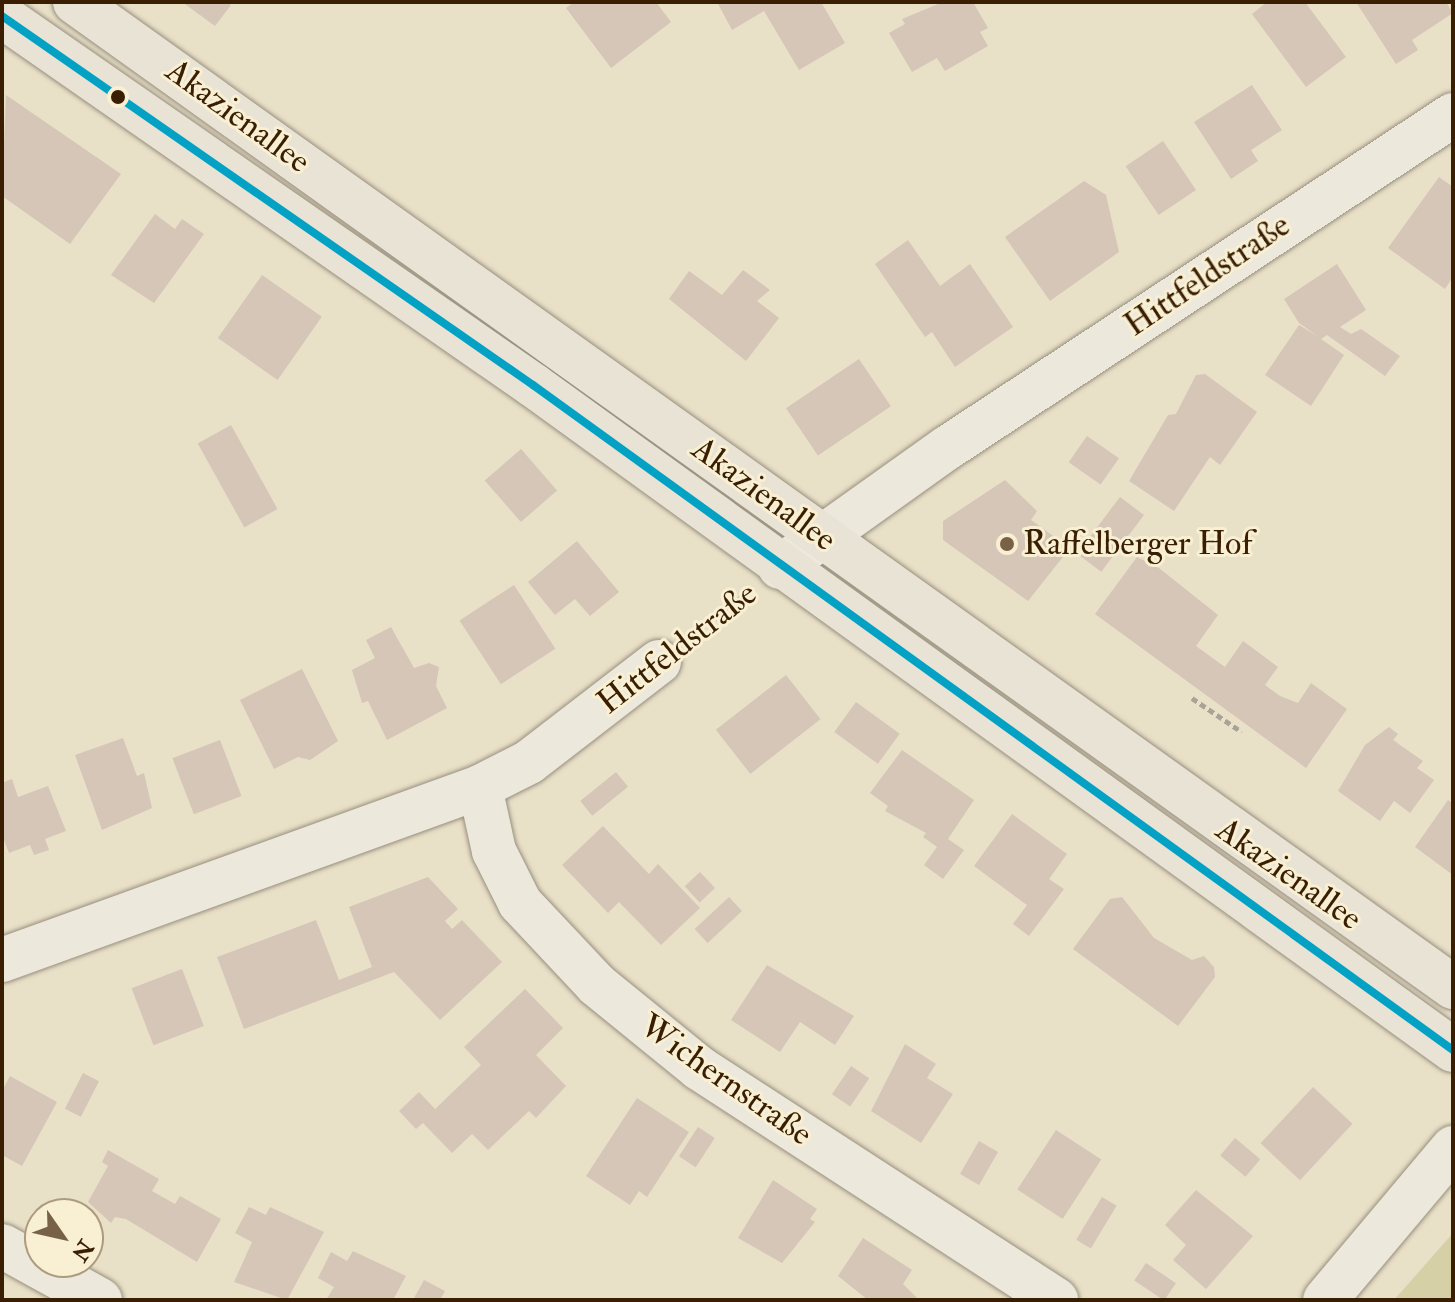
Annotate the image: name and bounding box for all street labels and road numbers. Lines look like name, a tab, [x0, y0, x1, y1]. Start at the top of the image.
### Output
street label: Akazienallee	[158, 50, 318, 182]
street label: Hittfeldstraße	[1116, 205, 1298, 345]
street label: Akazienallee	[684, 428, 844, 560]
street label: Hittfeldstraße	[589, 573, 765, 723]
street label: Akazienallee	[1208, 809, 1370, 939]
street label: Wichernstraße	[632, 1006, 820, 1154]

